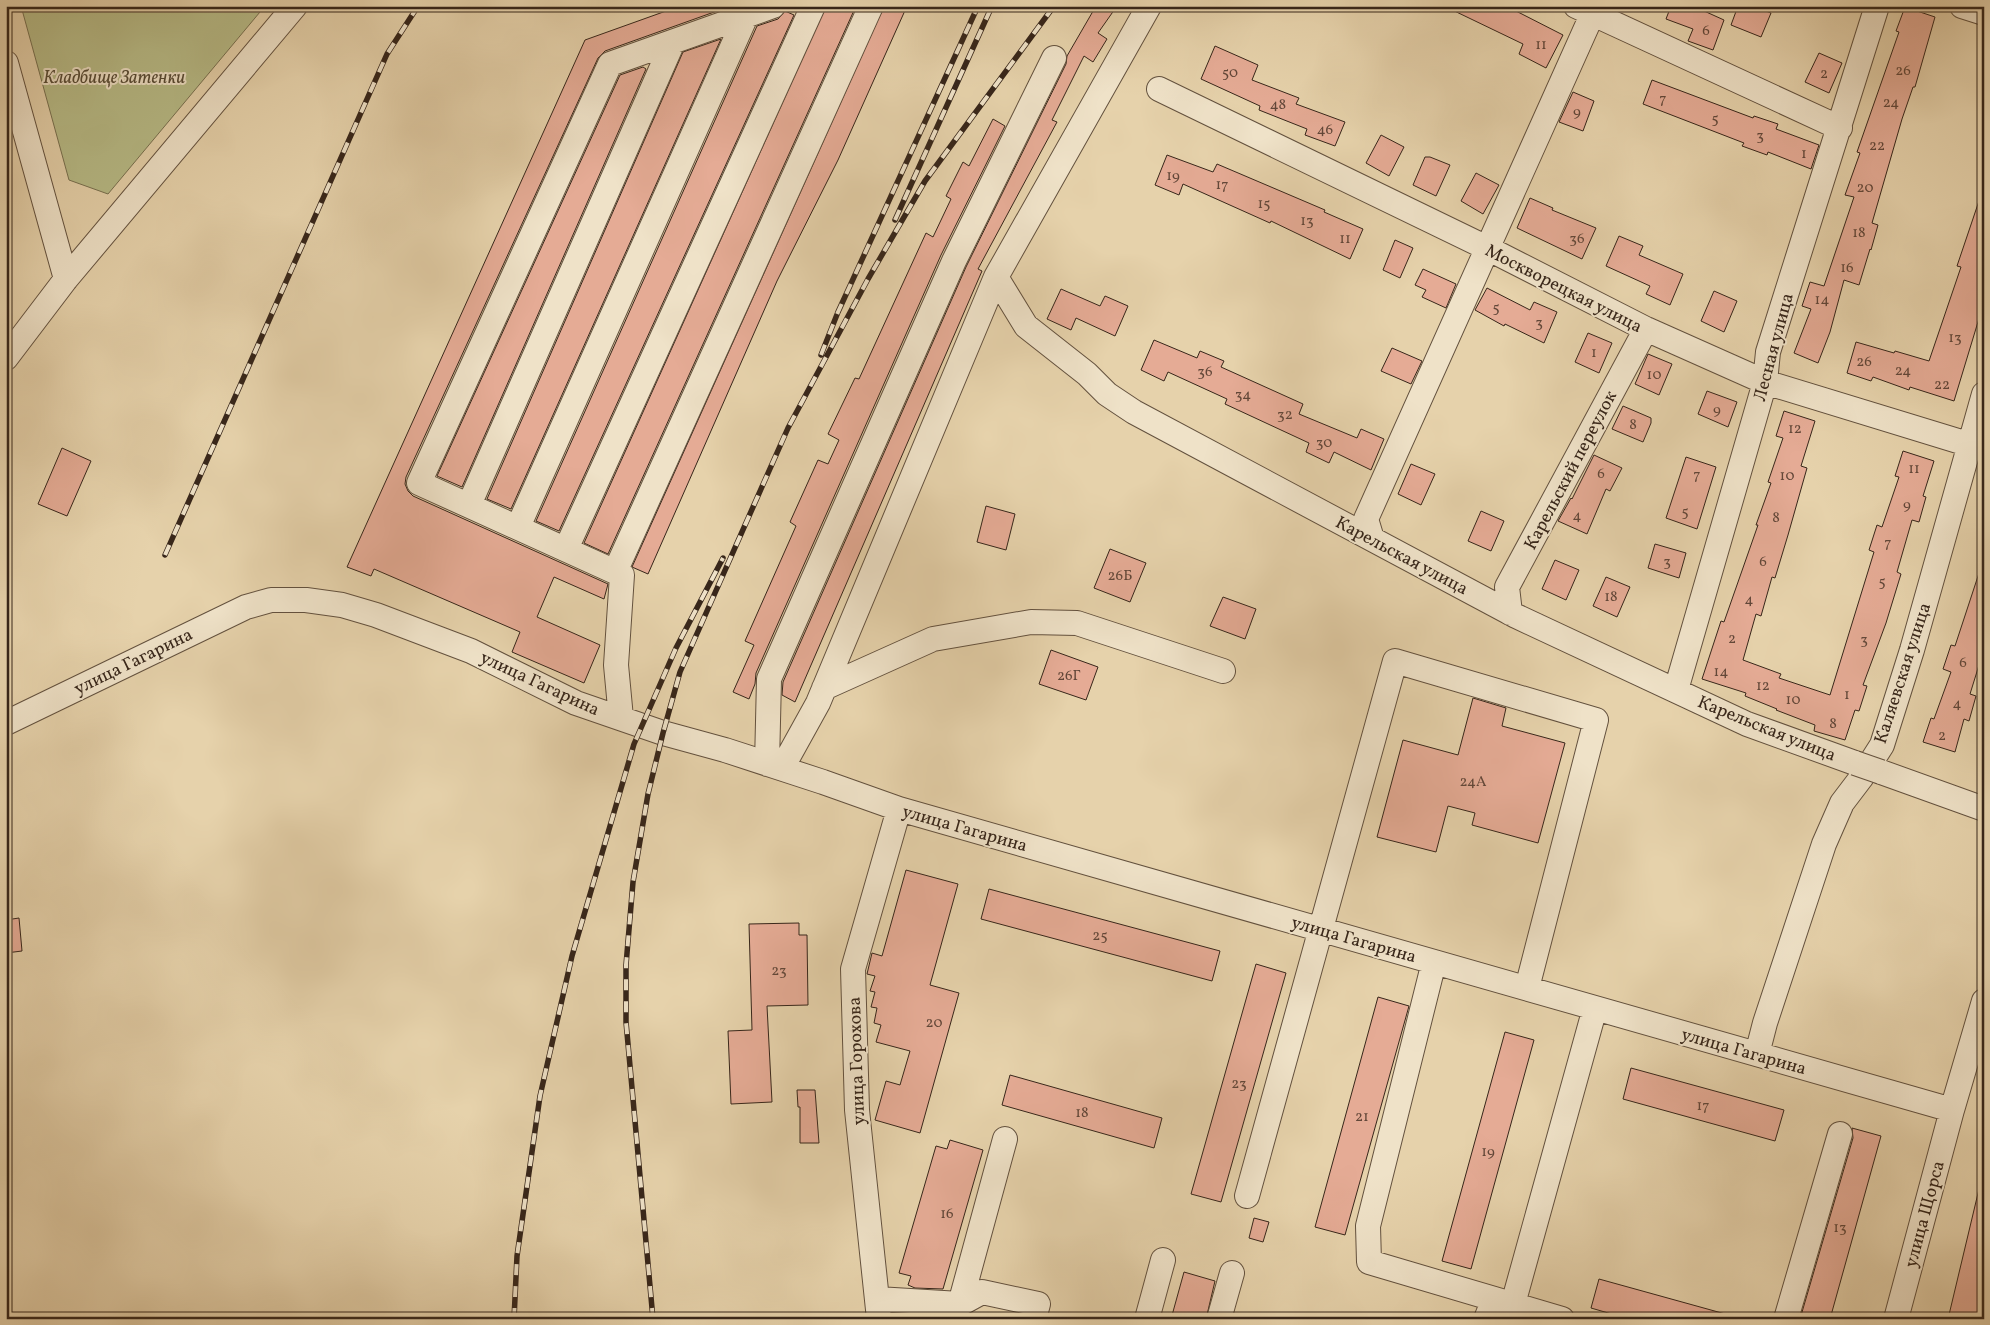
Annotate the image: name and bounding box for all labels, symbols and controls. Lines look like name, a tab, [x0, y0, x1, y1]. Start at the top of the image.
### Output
house number: 6	[1702, 21, 1710, 42]
house number: 11	[1535, 35, 1547, 56]
house number: 26	[1895, 61, 1911, 82]
house number: 50	[1222, 63, 1238, 84]
house number: 2	[1820, 64, 1828, 85]
park label: Кладбище Затенки	[43, 66, 185, 91]
house number: 7	[1659, 89, 1667, 110]
house number: 24	[1883, 93, 1899, 114]
house number: 48	[1270, 95, 1286, 116]
house number: 9	[1573, 102, 1581, 123]
house number: 5	[1711, 109, 1719, 130]
house number: 46	[1317, 120, 1333, 141]
house number: 3	[1756, 126, 1764, 147]
house number: 22	[1869, 136, 1885, 157]
house number: 1	[1801, 144, 1807, 165]
house number: 19	[1166, 166, 1180, 187]
house number: 17	[1215, 175, 1229, 196]
house number: 20	[1857, 178, 1873, 199]
house number: 15	[1257, 194, 1271, 215]
house number: 13	[1300, 211, 1314, 232]
house number: 18	[1852, 223, 1866, 244]
house number: 11	[1339, 229, 1351, 250]
house number: 36	[1569, 229, 1585, 250]
street label: Москворецкая улица	[1480, 239, 1646, 340]
house number: 16	[1840, 258, 1854, 279]
street label: Лесная улица	[1748, 290, 1801, 404]
house number: 14	[1815, 290, 1829, 311]
house number: 5	[1492, 298, 1500, 319]
house number: 3	[1535, 313, 1543, 334]
house number: 13	[1948, 328, 1962, 349]
house number: 1	[1591, 343, 1597, 364]
house number: 26	[1856, 352, 1872, 373]
house number: 24	[1895, 361, 1911, 382]
house number: 36	[1197, 362, 1213, 383]
house number: 10	[1647, 365, 1661, 386]
house number: 22	[1934, 375, 1950, 396]
house number: 34	[1235, 385, 1251, 406]
street label: Карельский переулок	[1519, 386, 1624, 555]
house number: 9	[1713, 400, 1721, 421]
house number: 32	[1277, 405, 1293, 426]
house number: 8	[1629, 415, 1637, 436]
house number: 12	[1788, 419, 1802, 440]
house number: 30	[1316, 433, 1332, 454]
house number: 11	[1908, 459, 1920, 480]
house number: 6	[1597, 464, 1605, 485]
house number: 7	[1693, 465, 1701, 486]
house number: 10	[1780, 466, 1794, 487]
house number: 9	[1903, 495, 1911, 516]
house number: 5	[1681, 502, 1689, 523]
house number: 4	[1573, 506, 1582, 527]
house number: 8	[1772, 508, 1780, 529]
street label: Карельская улица	[1330, 511, 1472, 602]
house number: 7	[1884, 533, 1892, 554]
house number: 3	[1663, 552, 1671, 573]
house number: 6	[1759, 552, 1767, 573]
house number: 26Б	[1108, 566, 1132, 587]
house number: 5	[1878, 572, 1886, 593]
house number: 18	[1604, 587, 1618, 608]
house number: 4	[1745, 590, 1754, 611]
street label: Каляевская улица	[1869, 600, 1938, 747]
street label: улица Гагарина	[70, 623, 197, 702]
house number: 2	[1728, 629, 1736, 650]
house number: 3	[1860, 630, 1868, 651]
street label: улица Гагарина	[476, 646, 603, 723]
house number: 6	[1959, 653, 1967, 674]
house number: 14	[1714, 662, 1728, 683]
house number: 26Г	[1057, 666, 1081, 687]
house number: 12	[1756, 676, 1770, 697]
house number: 1	[1844, 685, 1850, 706]
street label: Карельская улица	[1694, 690, 1839, 769]
house number: 10	[1786, 690, 1800, 711]
house number: 4	[1953, 694, 1962, 715]
house number: 8	[1829, 714, 1837, 735]
house number: 2	[1938, 726, 1946, 747]
house number: 24А	[1459, 772, 1487, 793]
street label: улица Гагарина	[899, 800, 1030, 859]
street label: улица Гагарина	[1288, 911, 1419, 970]
house number: 25	[1092, 926, 1108, 947]
house number: 23	[771, 961, 787, 982]
street label: улица Горохова	[843, 996, 872, 1126]
house number: 20	[926, 1013, 942, 1034]
street label: улица Гагарина	[1678, 1023, 1809, 1082]
house number: 23	[1231, 1074, 1247, 1095]
house number: 17	[1696, 1096, 1710, 1117]
house number: 18	[1075, 1103, 1089, 1124]
house number: 21	[1355, 1107, 1369, 1128]
house number: 19	[1481, 1142, 1495, 1163]
street label: улица Щорса	[1899, 1158, 1952, 1271]
house number: 16	[940, 1204, 954, 1225]
house number: 13	[1833, 1218, 1847, 1239]

